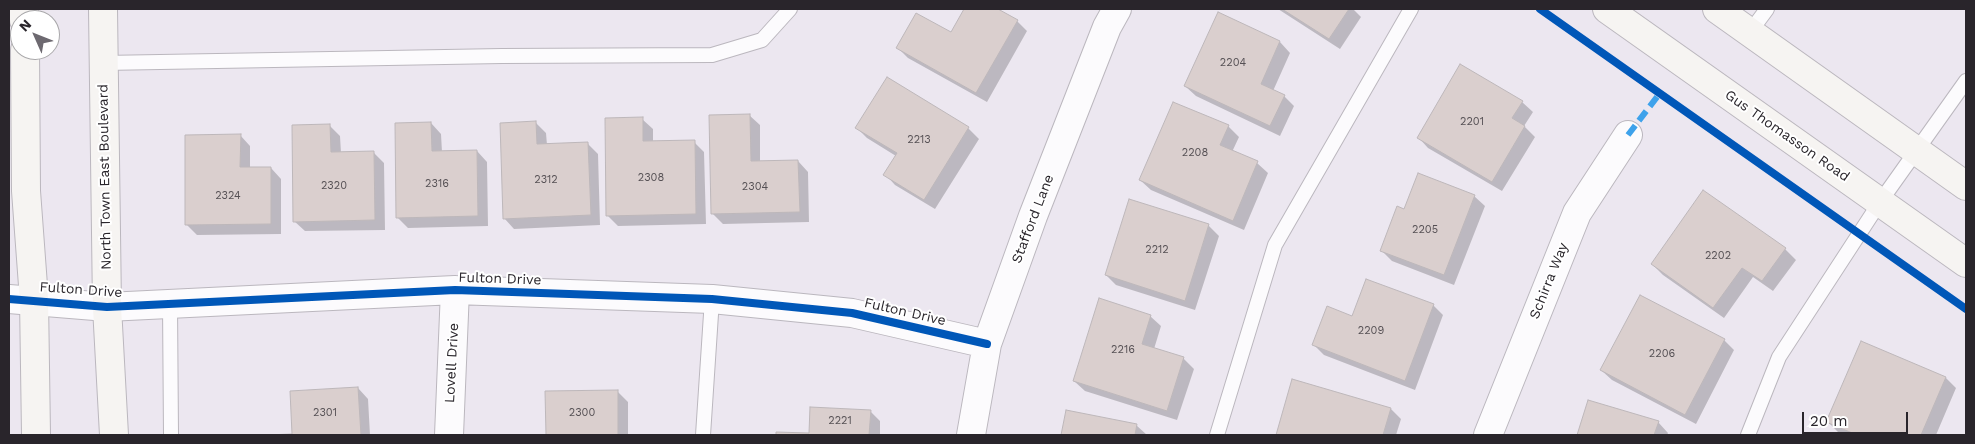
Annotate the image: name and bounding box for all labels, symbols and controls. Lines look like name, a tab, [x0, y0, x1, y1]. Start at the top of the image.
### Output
north arrow	[10, 10, 60, 60]
text: N	[16, 16, 34, 35]
house number: 2204	[1220, 56, 1246, 70]
street label: North Town East Boulevard	[95, 84, 115, 270]
street label: Gus Thomasson Road	[1721, 87, 1853, 185]
house number: 2201	[1460, 115, 1484, 129]
house number: 2213	[907, 133, 931, 147]
house number: 2208	[1182, 146, 1208, 160]
house number: 2308	[638, 171, 664, 185]
street label: Stafford Lane	[1008, 172, 1058, 266]
house number: 2312	[534, 173, 558, 187]
house number: 2316	[425, 177, 449, 191]
house number: 2320	[321, 179, 347, 193]
house number: 2304	[742, 180, 768, 194]
house number: 2324	[215, 189, 241, 203]
house number: 2205	[1412, 223, 1438, 237]
street label: Schirra Way	[1526, 240, 1572, 322]
house number: 2212	[1145, 243, 1169, 257]
house number: 2202	[1705, 249, 1731, 263]
street label: Fulton Drive	[458, 269, 542, 289]
street label: Fulton Drive	[39, 279, 123, 301]
street label: Fulton Drive	[863, 294, 947, 330]
street label: Lovell Drive	[442, 323, 462, 403]
house number: 2209	[1358, 324, 1384, 338]
house number: 2216	[1111, 343, 1135, 357]
house number: 2206	[1649, 347, 1675, 361]
scale bar	[1805, 402, 1911, 434]
house number: 2301	[313, 406, 337, 420]
house number: 2300	[569, 406, 595, 420]
text: 20 m	[1810, 412, 1848, 430]
house number: 2221	[828, 414, 852, 428]

